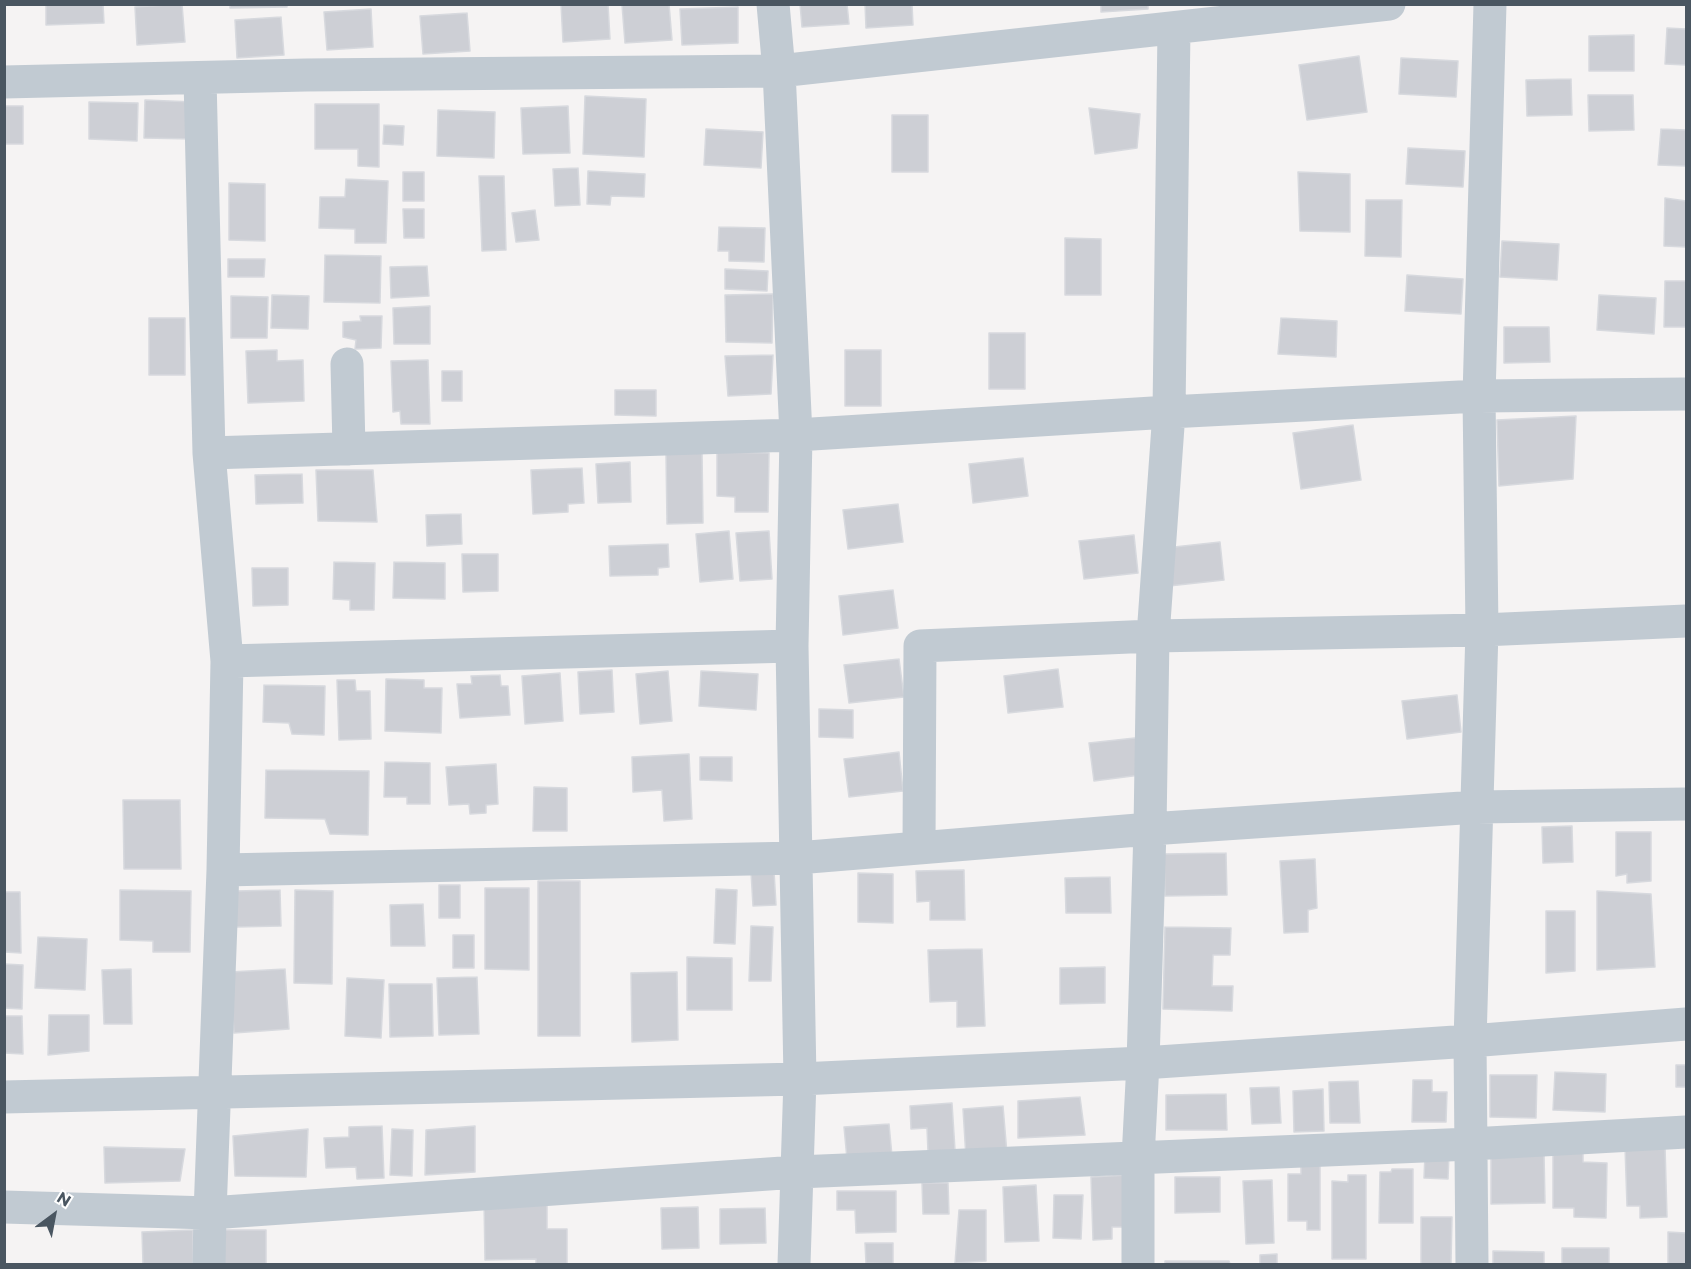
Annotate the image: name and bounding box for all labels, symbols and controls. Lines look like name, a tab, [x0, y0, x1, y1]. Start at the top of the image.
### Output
north arrow	[24, 1185, 84, 1245]
text: N	[53, 1188, 74, 1211]

